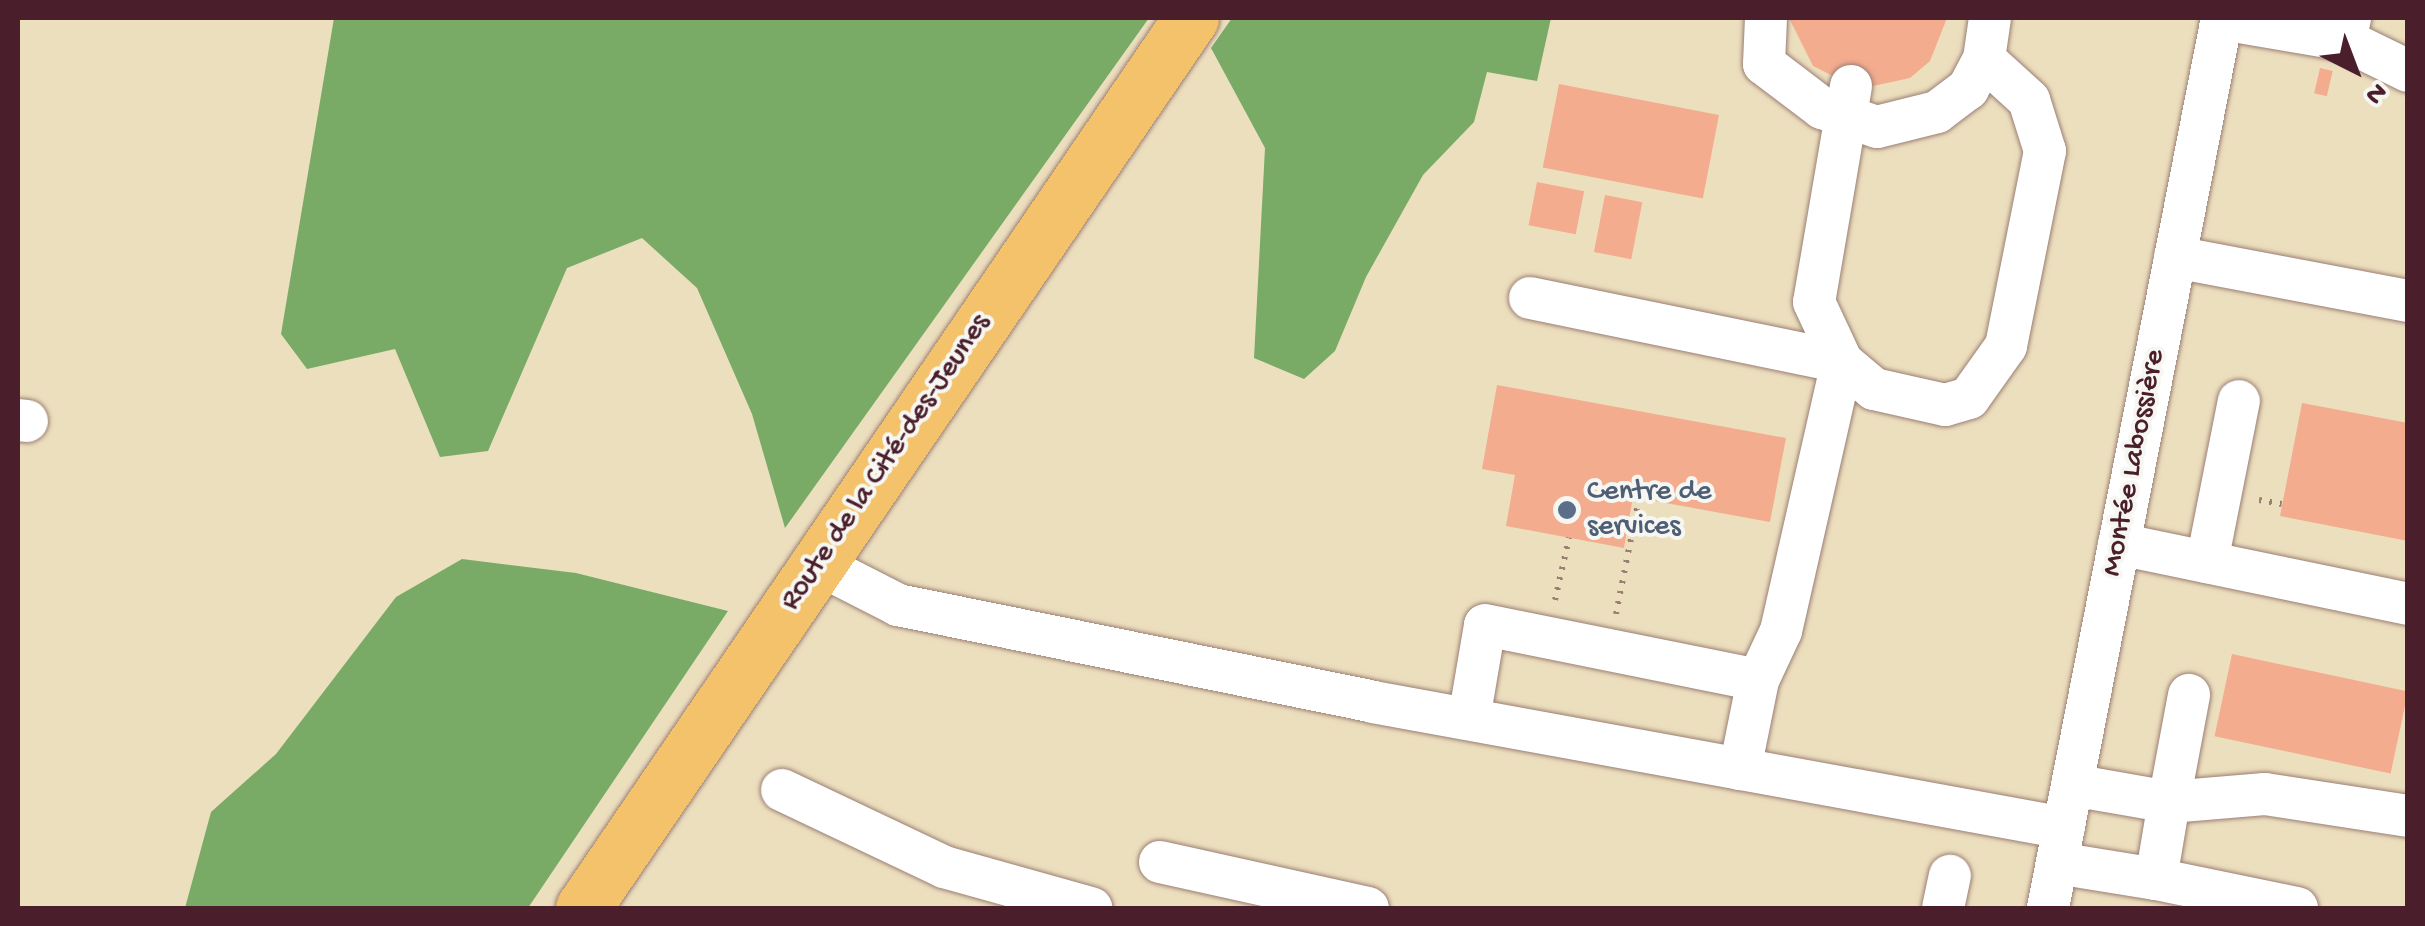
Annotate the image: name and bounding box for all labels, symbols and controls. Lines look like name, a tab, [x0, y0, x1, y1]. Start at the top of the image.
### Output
north arrow	[2305, 20, 2405, 120]
text: N	[2358, 74, 2393, 111]
street label: Route de la Cité-des-Jeunes	[774, 308, 1000, 618]
street label: Montée Labossière	[2095, 347, 2175, 579]
place label: Centre de services	[1587, 475, 1712, 546]
marker: Centre de services	[1556, 499, 1578, 521]

